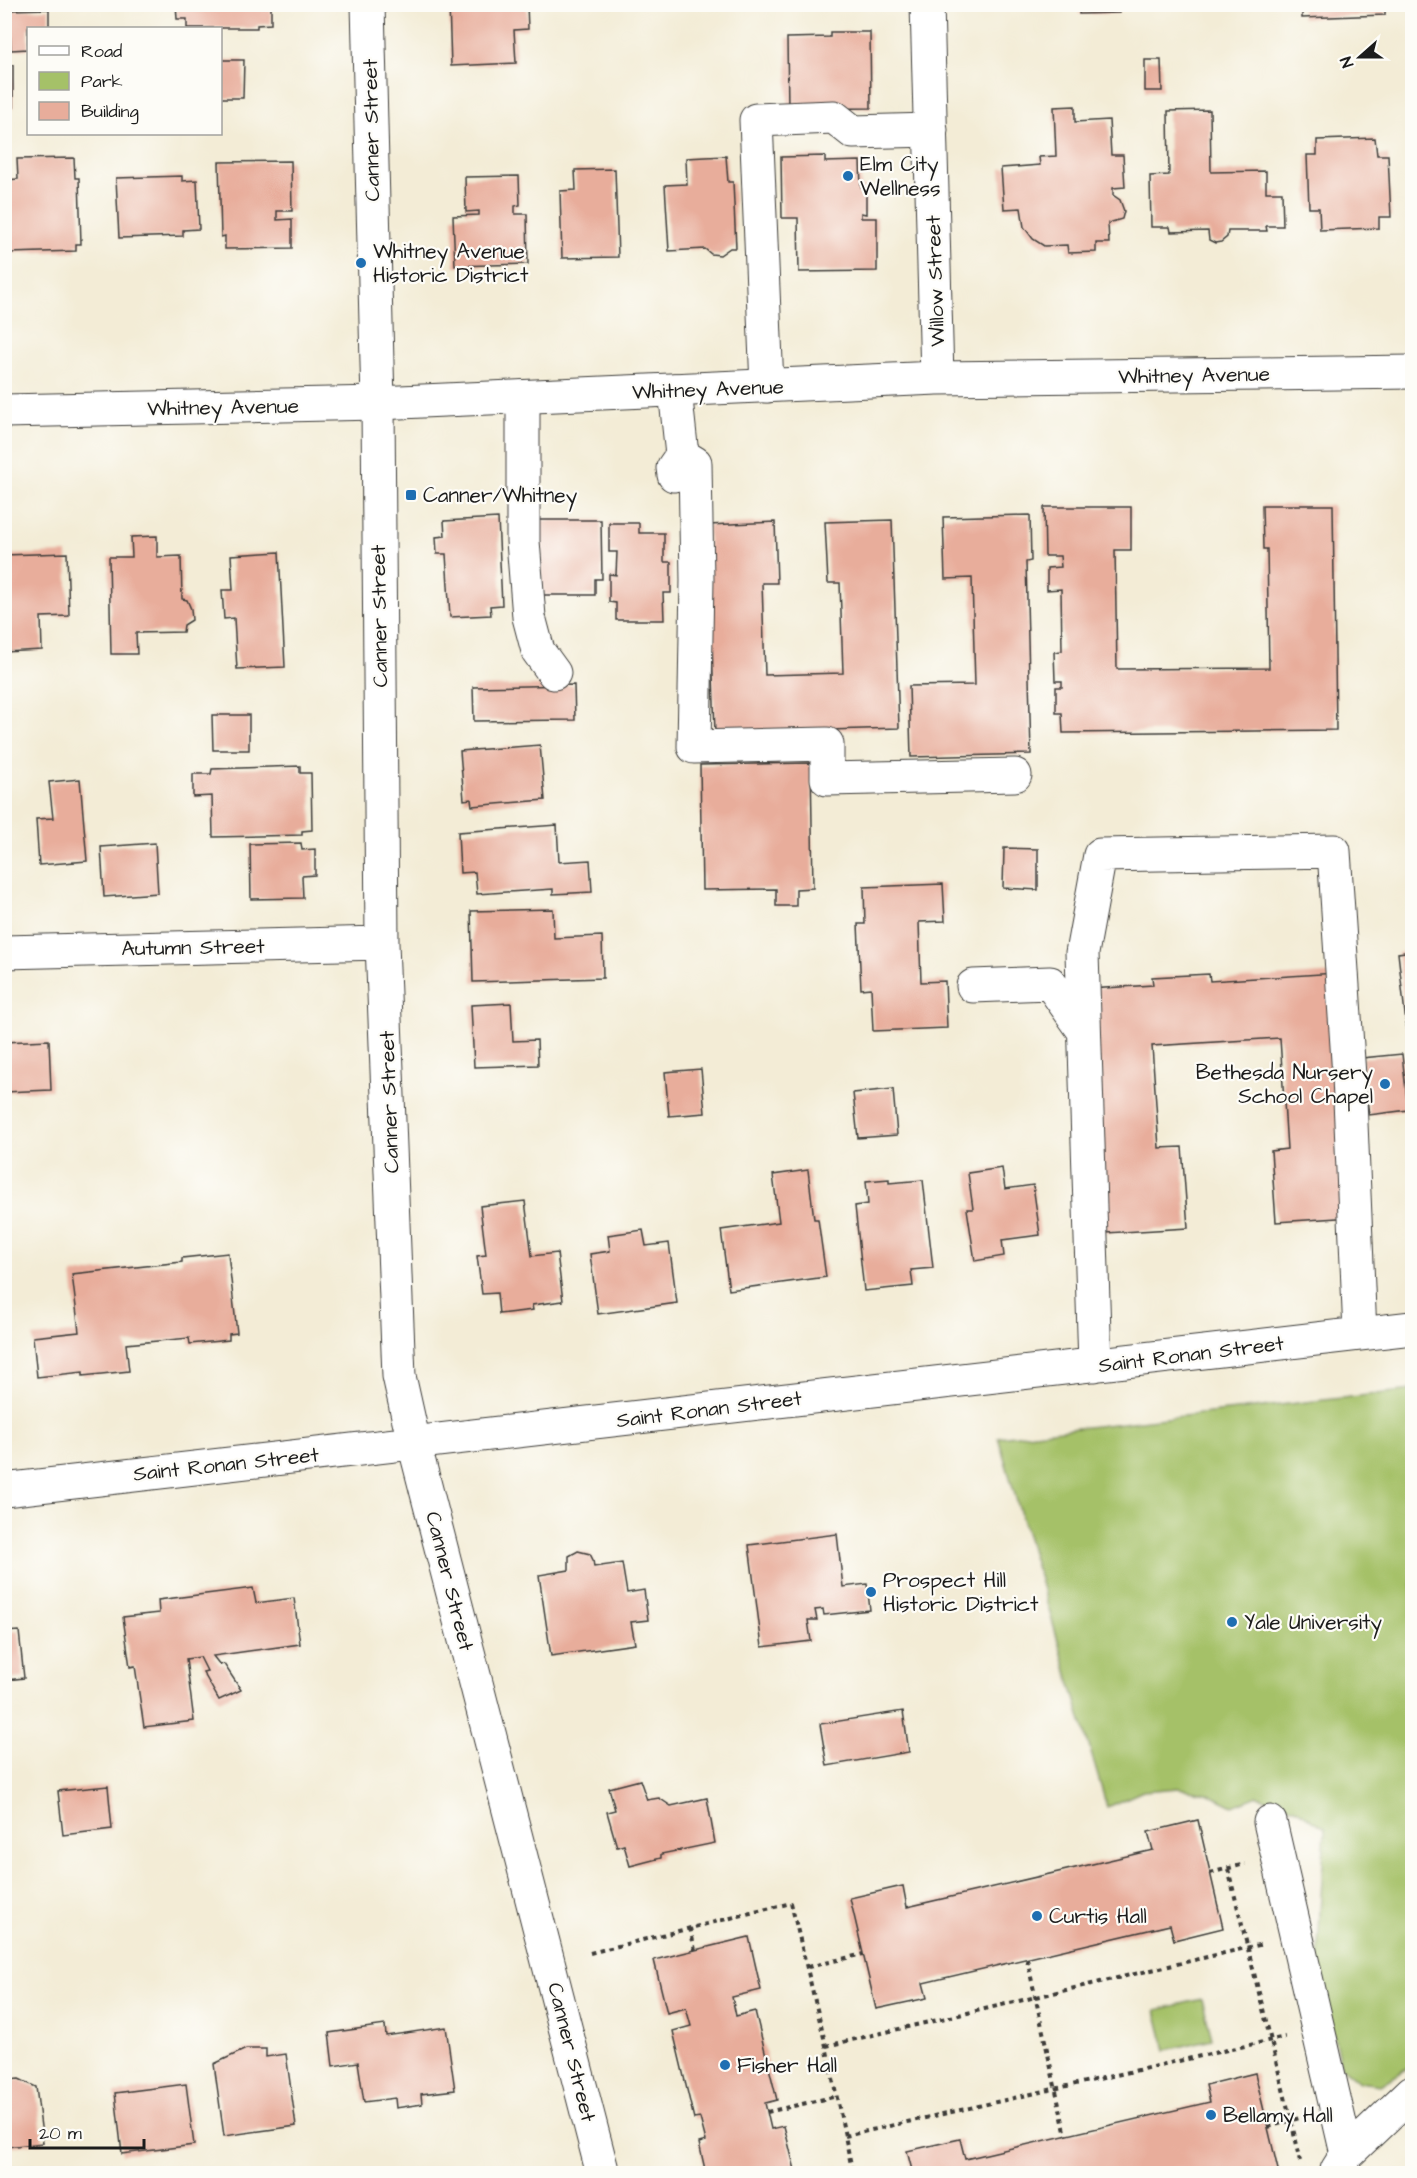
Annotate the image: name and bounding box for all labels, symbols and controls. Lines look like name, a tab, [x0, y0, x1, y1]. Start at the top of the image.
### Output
legend	[27, 27, 222, 135]
north arrow	[1330, 27, 1390, 87]
text: Road	[81, 39, 122, 64]
text: N	[1335, 53, 1359, 71]
street label: Canner Street	[356, 58, 387, 202]
text: Park	[81, 69, 123, 94]
text: Building	[81, 99, 139, 125]
place label: Elm City Wellness	[860, 150, 941, 203]
marker: Elm City Wellness	[841, 169, 855, 183]
street label: Willow Street	[919, 214, 952, 347]
place label: Whitney Avenue Historic District	[373, 237, 529, 290]
marker: Whitney Avenue Historic District	[354, 256, 368, 270]
street label: Whitney Avenue	[1118, 360, 1270, 393]
street label: Whitney Avenue	[632, 372, 784, 409]
street label: Whitney Avenue	[147, 392, 299, 425]
place label: Canner/Whitney	[423, 481, 578, 512]
marker: Canner/Whitney	[404, 488, 418, 502]
street label: Canner Street	[364, 544, 395, 688]
street label: Autumn Street	[121, 932, 265, 963]
street label: Canner Street	[373, 1030, 406, 1174]
place label: Bethesda Nursery School Chapel	[1196, 1058, 1373, 1112]
marker: Bethesda Nursery School Chapel	[1378, 1077, 1392, 1091]
street label: Saint Ronan Street	[1097, 1329, 1286, 1380]
street label: Saint Ronan Street	[615, 1384, 804, 1435]
street label: Saint Ronan Street	[132, 1440, 321, 1489]
street label: Canner Street	[418, 1508, 481, 1654]
place label: Prospect Hill Historic District	[883, 1566, 1039, 1619]
marker: Prospect Hill Historic District	[864, 1585, 878, 1599]
place label: Yale University	[1244, 1608, 1382, 1639]
marker: Yale University	[1225, 1615, 1239, 1629]
place label: Curtis Hall	[1049, 1902, 1147, 1931]
marker: Curtis Hall	[1030, 1909, 1044, 1923]
street label: Canner Street	[540, 1979, 603, 2125]
place label: Fisher Hall	[737, 2051, 837, 2080]
marker: Fisher Hall	[718, 2058, 732, 2072]
place label: Bellamy Hall	[1223, 2101, 1333, 2132]
marker: Bellamy Hall	[1204, 2108, 1218, 2122]
scale bar	[30, 2112, 144, 2150]
text: 20 m	[39, 2121, 82, 2146]

